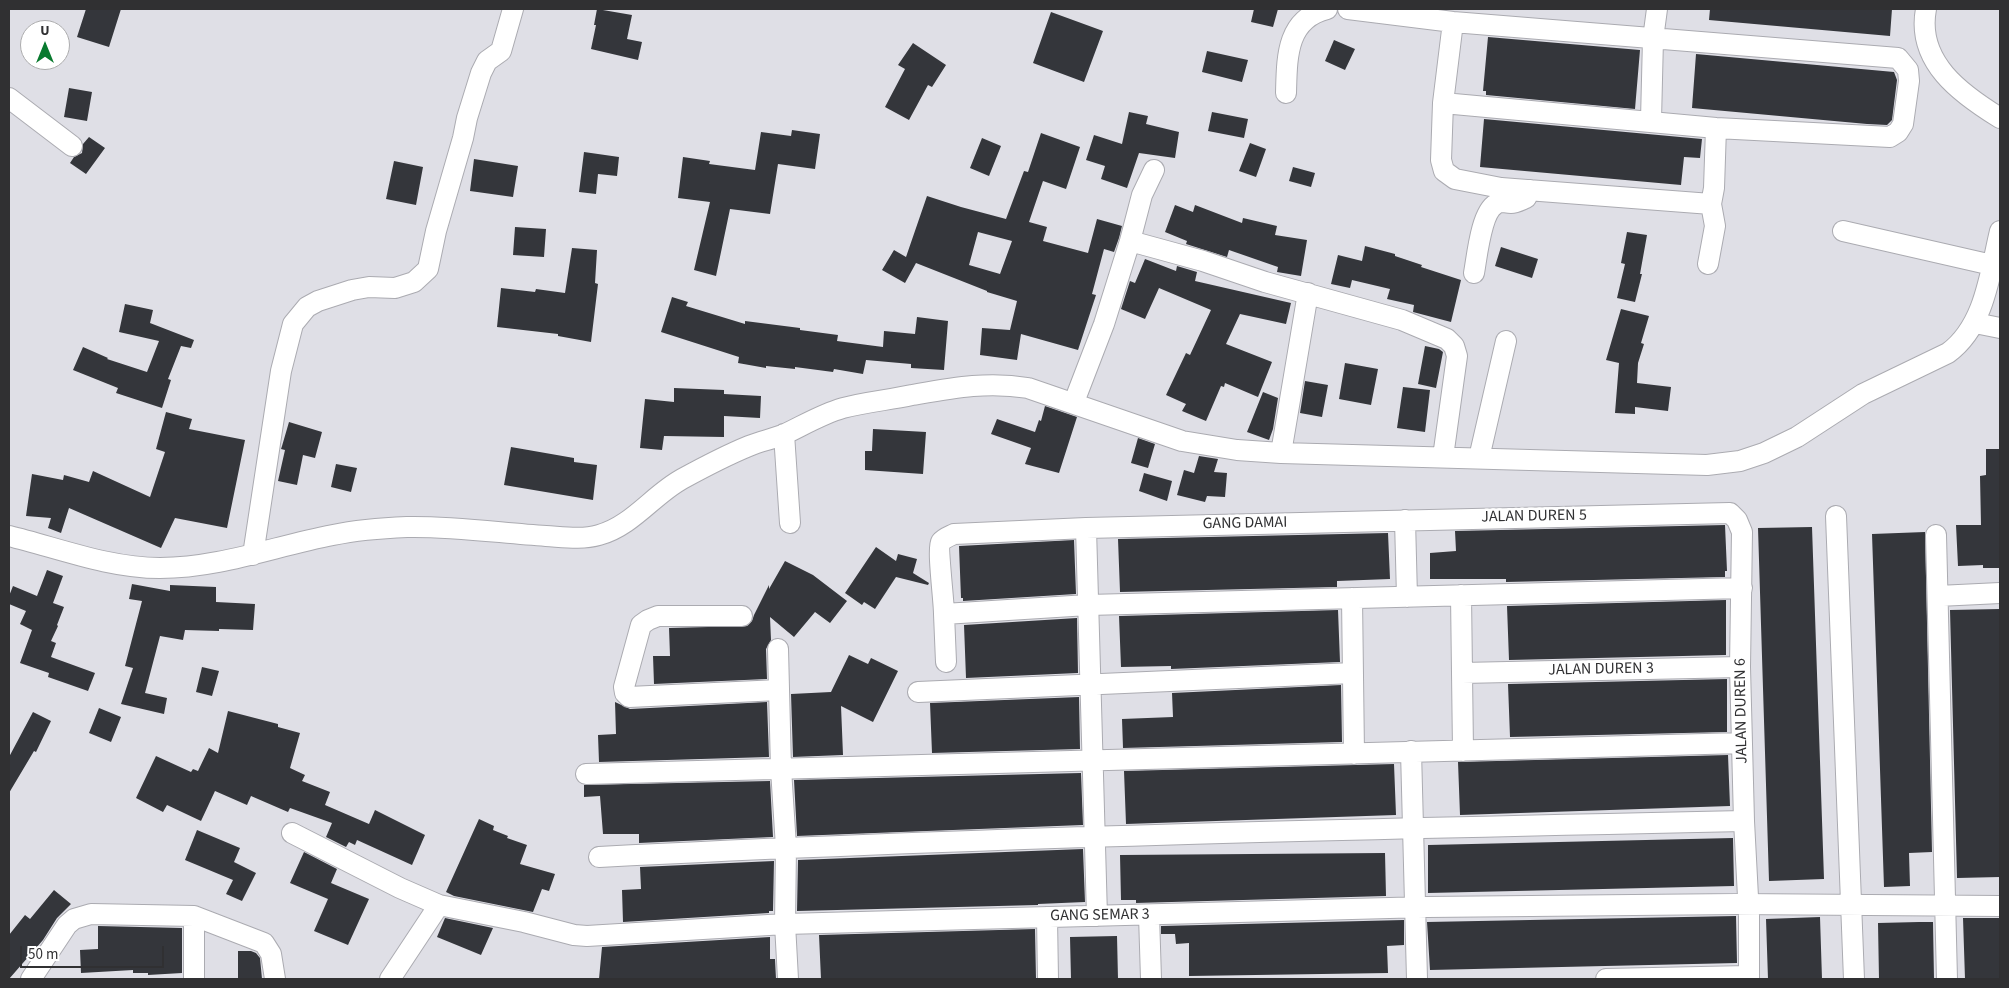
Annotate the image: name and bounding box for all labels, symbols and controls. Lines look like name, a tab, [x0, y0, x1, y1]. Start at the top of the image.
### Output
north arrow	[20, 20, 70, 70]
text: U	[40, 21, 50, 41]
street label: JALAN DUREN 5	[1481, 506, 1587, 528]
street label: GANG DAMAI	[1202, 514, 1288, 534]
street label: JALAN DUREN 6	[1731, 658, 1753, 764]
street label: JALAN DUREN 3	[1548, 659, 1654, 681]
street label: GANG SEMAR 3	[1050, 906, 1150, 926]
scale bar	[22, 936, 166, 968]
text: 50 m	[28, 944, 58, 965]

